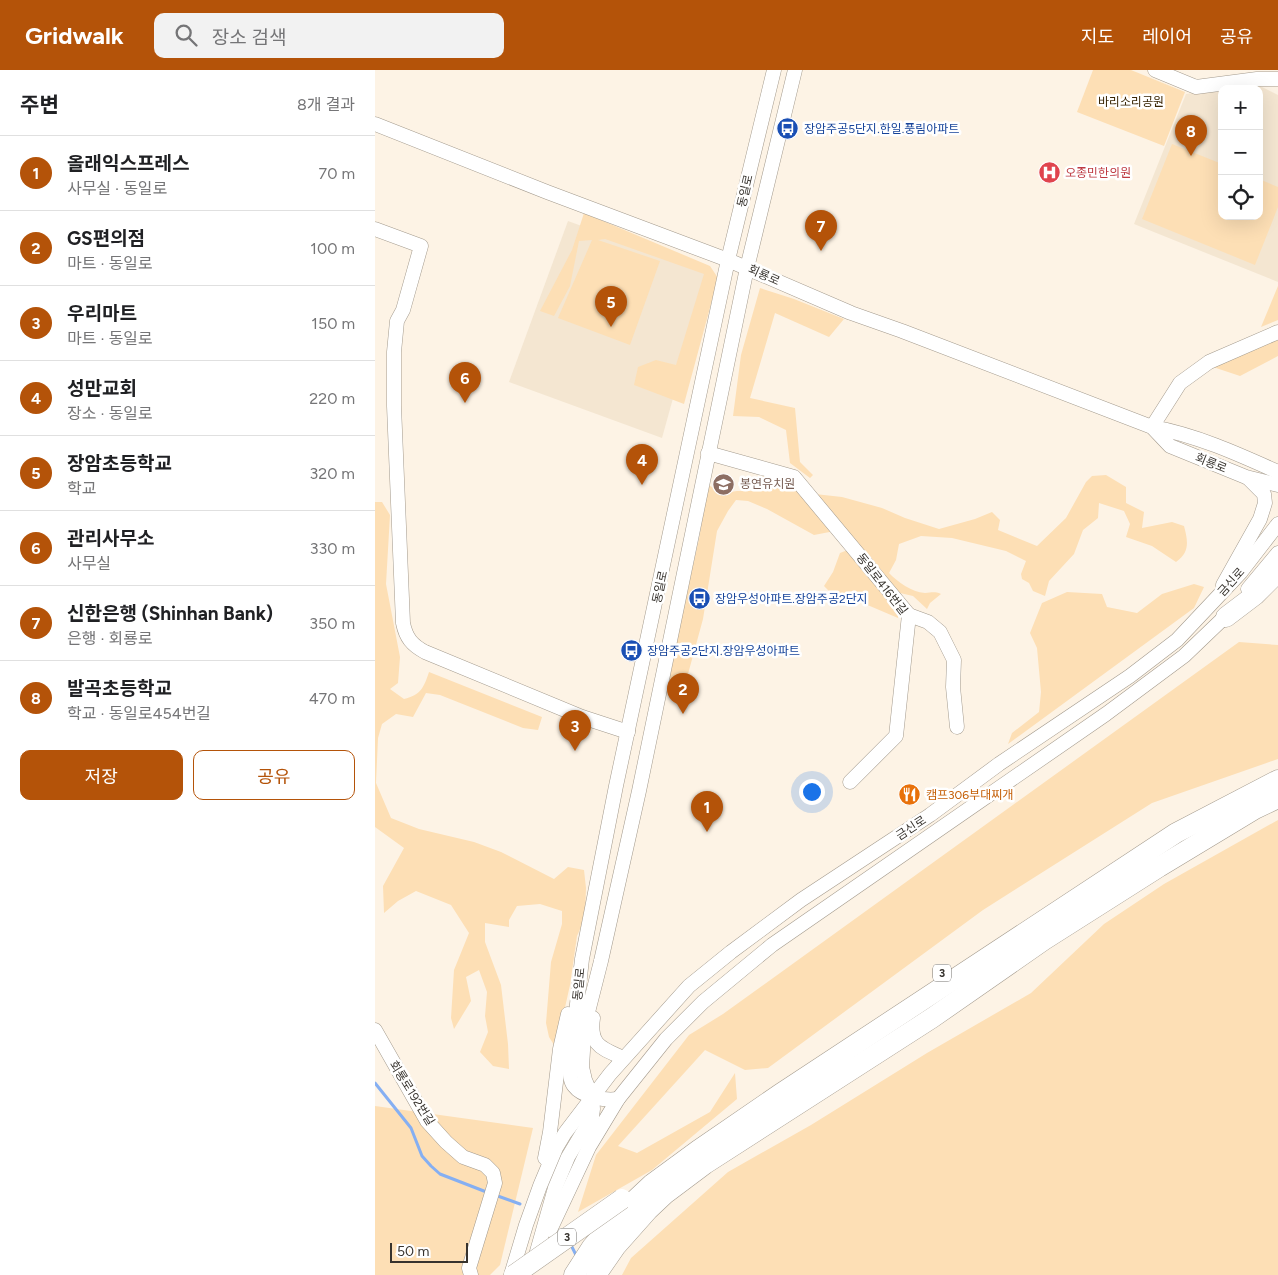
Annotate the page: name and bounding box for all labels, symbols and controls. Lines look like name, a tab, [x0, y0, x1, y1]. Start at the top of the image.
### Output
search box	[154, 13, 504, 58]
text: Gridwalk	[25, 21, 124, 50]
icon: search	[172, 21, 200, 49]
text: 장소 검색	[212, 26, 286, 49]
text: 지도	[1081, 26, 1114, 48]
text: 레이어	[1142, 26, 1192, 48]
text: 공유	[1220, 26, 1253, 48]
map controls	[1218, 85, 1263, 220]
button: +	[1218, 85, 1263, 130]
text: 주변	[20, 92, 59, 117]
text: 8개 결과	[297, 95, 355, 114]
park label: 바리소리공원	[1098, 95, 1164, 109]
pin: 8	[1175, 115, 1207, 156]
bus stop icon: 장암주공5단지.한일.풍림아파트	[776, 117, 800, 141]
place label: 장암주공5단지.한일.풍림아파트	[804, 122, 959, 136]
button: −	[1218, 130, 1263, 175]
text: 올래익스프레스	[67, 152, 189, 175]
hospital icon: 오종민한의원	[1037, 161, 1061, 185]
text: 1	[33, 164, 39, 183]
text: 70 m	[319, 164, 355, 183]
place label: 오종민한의원	[1065, 166, 1131, 180]
street label: 동일로	[734, 173, 756, 209]
button: locate	[1218, 175, 1263, 220]
text: 사무실 · 동일로	[67, 179, 167, 198]
pin: 7	[805, 210, 837, 251]
text: GS편의점	[67, 227, 145, 250]
text: 2	[31, 239, 41, 258]
text: 100 m	[310, 239, 355, 258]
text: 마트 · 동일로	[67, 254, 153, 273]
street label: 회룡로	[746, 262, 782, 288]
pin: 5	[595, 286, 627, 327]
text: 우리마트	[67, 302, 137, 325]
text: 3	[32, 314, 40, 333]
text: 150 m	[311, 314, 355, 333]
text: 마트 · 동일로	[67, 329, 153, 348]
pin: 6	[449, 362, 481, 403]
text: 성만교회	[67, 377, 137, 400]
text: 4	[31, 389, 41, 408]
text: 220 m	[309, 389, 355, 408]
text: 장소 · 동일로	[67, 404, 153, 423]
pin: 4	[626, 444, 658, 485]
street label: 회룡로	[1193, 450, 1229, 476]
text: 장암초등학교	[67, 452, 172, 475]
text: 5	[31, 464, 41, 483]
text: 320 m	[310, 464, 355, 483]
school or university icon: 봉연유치원	[712, 472, 736, 496]
place label: 봉연유치원	[740, 477, 795, 491]
text: 학교	[67, 479, 96, 498]
text: 관리사무소	[67, 527, 154, 550]
text: 6	[31, 539, 41, 558]
text: 330 m	[310, 539, 355, 558]
street label: 동일로416번길	[854, 550, 910, 618]
text: 사무실	[67, 554, 111, 573]
street label: 금신로	[1215, 565, 1247, 599]
street label: 동일로	[650, 569, 670, 605]
bus stop icon: 장암우성아파트.장암주공2단지	[687, 587, 711, 611]
place label: 장암우성아파트.장암주공2단지	[715, 592, 868, 606]
text: 신한은행 (Shinhan Bank)	[67, 602, 273, 625]
text: 7	[32, 614, 40, 633]
text: 350 m	[309, 614, 355, 633]
text: 은행 · 회룡로	[67, 629, 153, 648]
bus stop icon: 장암주공2단지.장암우성아파트	[619, 639, 643, 663]
place label: 장암주공2단지.장암우성아파트	[647, 644, 800, 658]
pin: 2	[667, 673, 699, 714]
text: 발곡초등학교	[67, 677, 172, 700]
text: 8	[31, 689, 41, 708]
text: 470 m	[309, 689, 355, 708]
text: 학교 · 동일로454번길	[67, 704, 211, 723]
pin: 3	[559, 710, 591, 751]
button: 저장	[20, 750, 183, 800]
button: 공유	[193, 750, 355, 800]
your location	[799, 779, 825, 805]
restaurant icon: 캠프306부대찌개	[898, 783, 922, 807]
place label: 캠프306부대찌개	[926, 788, 1013, 802]
pin: 1	[691, 791, 723, 832]
street label: 금신로	[893, 813, 929, 843]
road number: 3	[933, 964, 951, 981]
street label: 동일로	[570, 967, 588, 1001]
street label: 회룡로192번길	[387, 1058, 437, 1128]
road number: 3	[558, 1228, 576, 1246]
scale bar	[390, 1240, 467, 1263]
text: 50 m	[397, 1243, 429, 1260]

